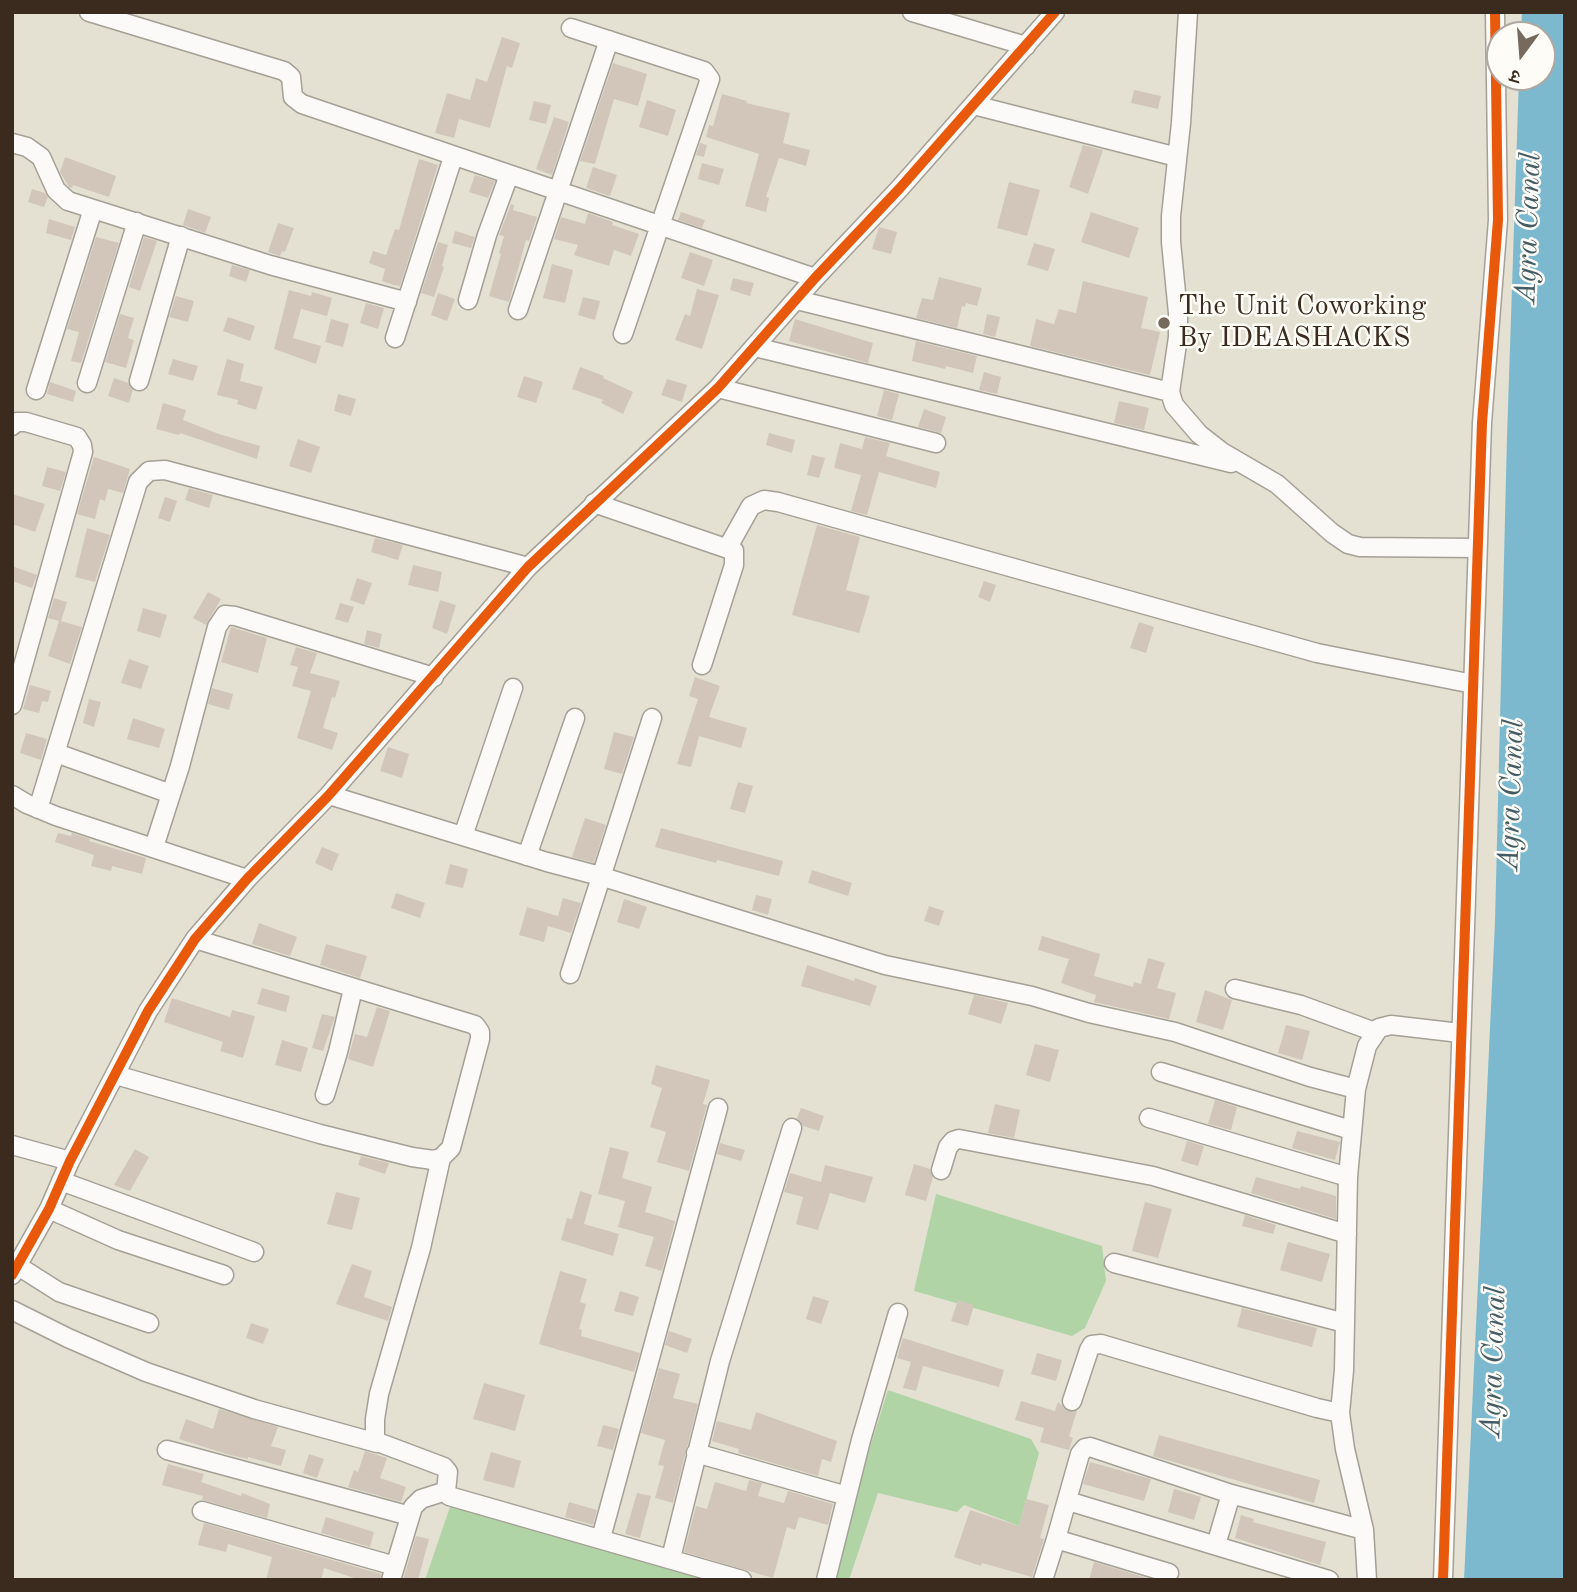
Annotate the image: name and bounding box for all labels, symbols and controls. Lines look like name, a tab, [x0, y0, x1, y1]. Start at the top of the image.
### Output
north arrow	[1486, 21, 1556, 91]
text: उ	[1508, 64, 1523, 85]
water label: Agra Canal	[1508, 152, 1550, 304]
place label: The Unit Coworking By IDEASHACKS	[1178, 290, 1426, 356]
marker: The Unit Coworking By IDEASHACKS	[1156, 315, 1172, 331]
water label: Agra Canal	[1491, 719, 1533, 871]
water label: Agra Canal	[1473, 1286, 1515, 1438]

